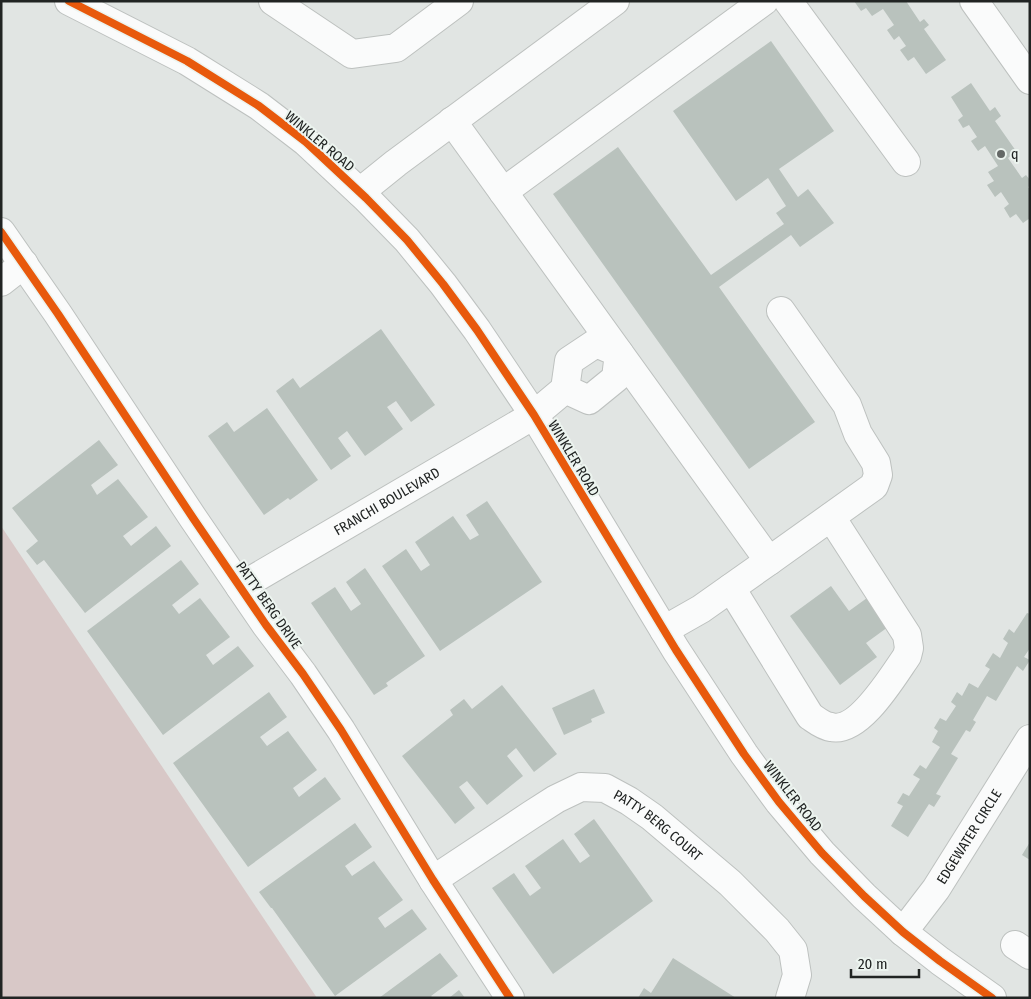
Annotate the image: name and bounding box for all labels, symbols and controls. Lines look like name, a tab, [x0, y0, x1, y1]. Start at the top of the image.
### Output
street label: WINKLER ROAD	[282, 107, 358, 175]
place label: q	[1011, 146, 1019, 163]
marker: q	[995, 148, 1007, 160]
street label: WINKLER ROAD	[544, 417, 603, 499]
street label: FRANCHI BOULEVARD	[331, 464, 443, 539]
street label: PATTY BERG DRIVE	[232, 558, 305, 653]
street label: WINKLER ROAD	[760, 757, 826, 835]
street label: PATTY BERG COURT	[611, 786, 706, 865]
street label: EDGEWATER CIRCLE	[933, 786, 1006, 887]
scale bar	[851, 946, 918, 978]
text: 20 m	[858, 955, 888, 973]

